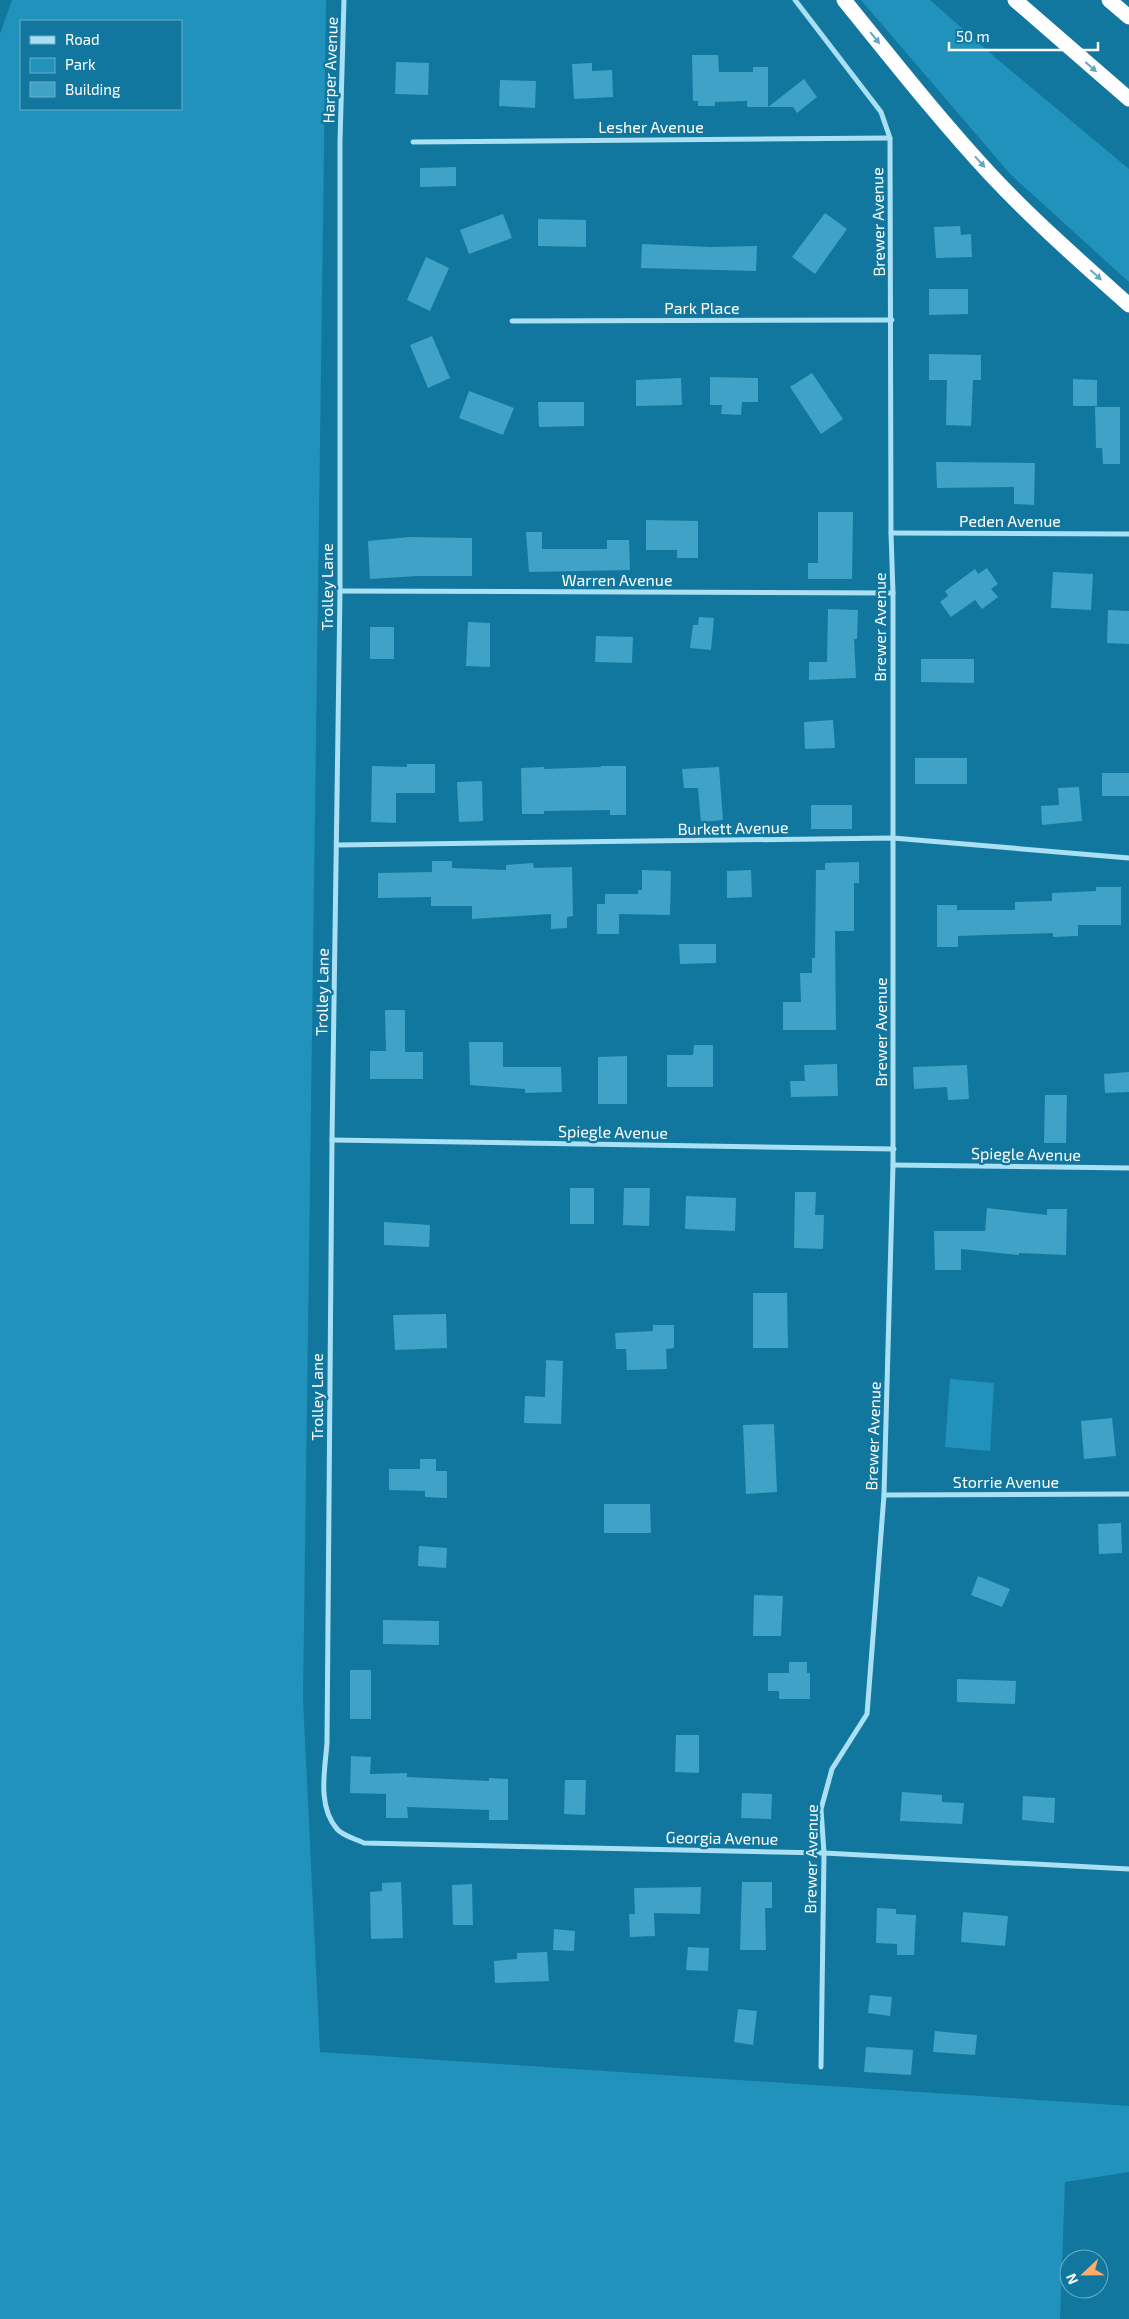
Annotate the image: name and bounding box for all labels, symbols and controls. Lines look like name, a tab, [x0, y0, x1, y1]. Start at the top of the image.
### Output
street label: Harper Avenue	[318, 16, 341, 124]
legend	[20, 20, 182, 110]
scale bar	[949, 20, 1098, 52]
text: 50 m	[956, 27, 990, 45]
text: Road	[65, 30, 100, 48]
one-way arrow	[869, 31, 880, 44]
text: Park	[65, 55, 96, 73]
one-way arrow	[1085, 61, 1098, 72]
text: Building	[65, 80, 121, 98]
street label: Lesher Avenue	[598, 117, 704, 136]
one-way arrow	[974, 155, 986, 167]
street label: Brewer Avenue	[867, 167, 888, 277]
one-way arrow	[1090, 269, 1102, 281]
street label: Park Place	[664, 298, 740, 317]
street label: Peden Avenue	[959, 511, 1061, 530]
street label: Trolley Lane	[317, 543, 336, 631]
street label: Warren Avenue	[561, 570, 673, 589]
street label: Brewer Avenue	[870, 572, 889, 682]
street label: Burkett Avenue	[677, 817, 789, 838]
street label: Trolley Lane	[311, 948, 332, 1036]
street label: Brewer Avenue	[871, 977, 890, 1087]
street label: Spiegle Avenue	[558, 1121, 668, 1142]
street label: Spiegle Avenue	[971, 1143, 1081, 1164]
street label: Trolley Lane	[307, 1353, 326, 1441]
street label: Brewer Avenue	[861, 1381, 884, 1491]
street label: Storrie Avenue	[953, 1472, 1059, 1491]
street label: Brewer Avenue	[800, 1804, 821, 1914]
street label: Georgia Avenue	[666, 1827, 778, 1848]
north arrow	[1059, 2249, 1109, 2299]
text: N	[1062, 2271, 1081, 2287]

